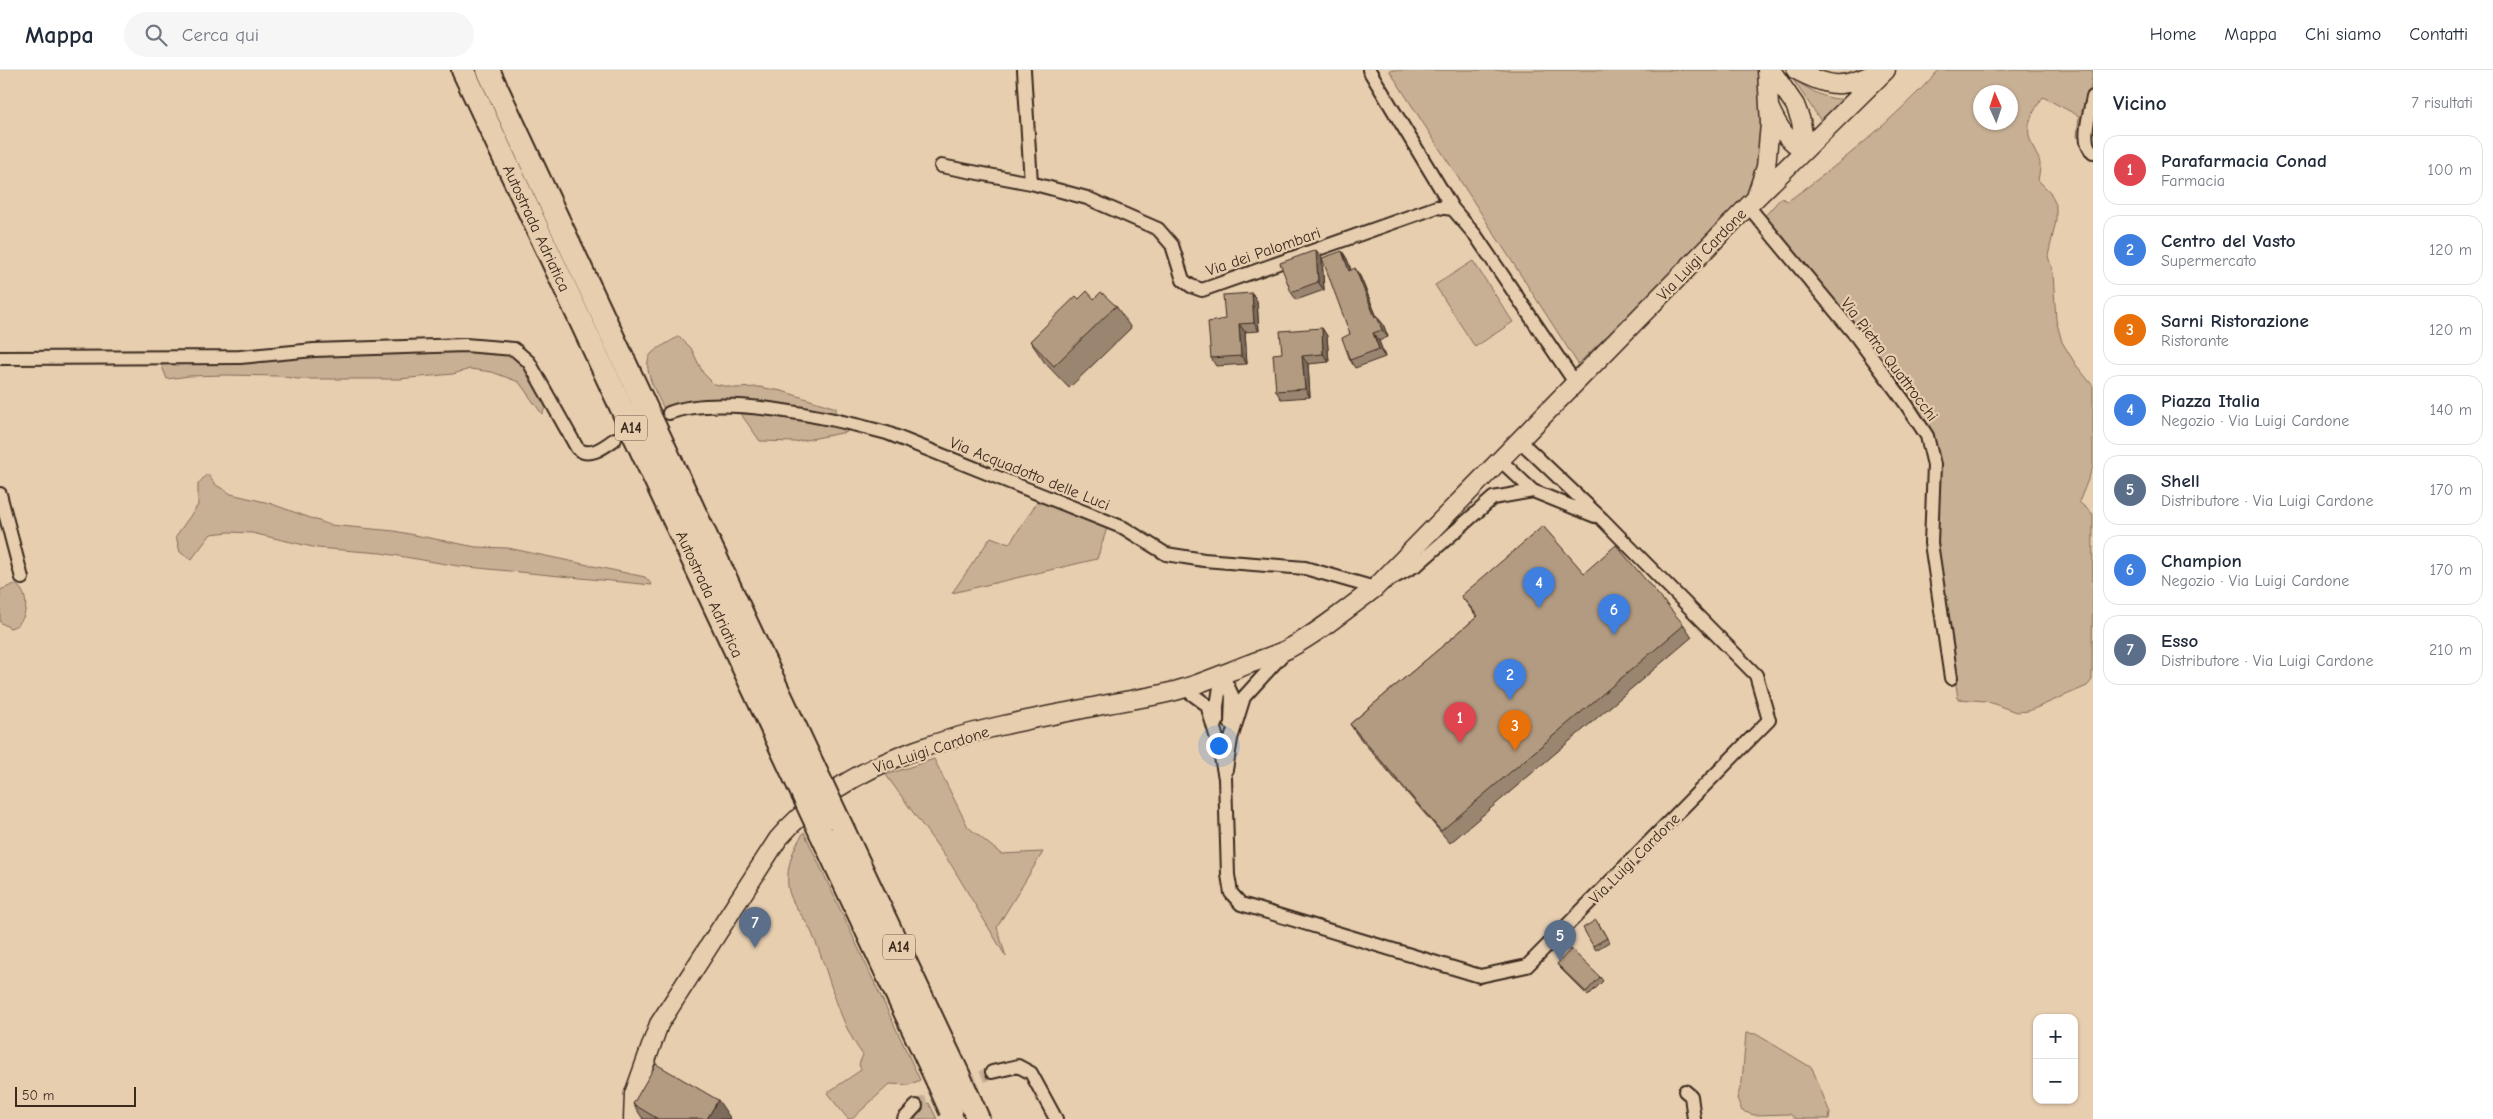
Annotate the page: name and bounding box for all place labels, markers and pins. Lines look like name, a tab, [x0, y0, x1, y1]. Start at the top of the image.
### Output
pin: 4	[1523, 567, 1555, 608]
pin: 6	[1598, 594, 1630, 635]
pin: 2	[1494, 659, 1526, 700]
pin: 1	[1444, 702, 1476, 743]
pin: 3	[1499, 710, 1531, 751]
pin: 7	[739, 907, 771, 948]
pin: 5	[1544, 920, 1576, 961]

